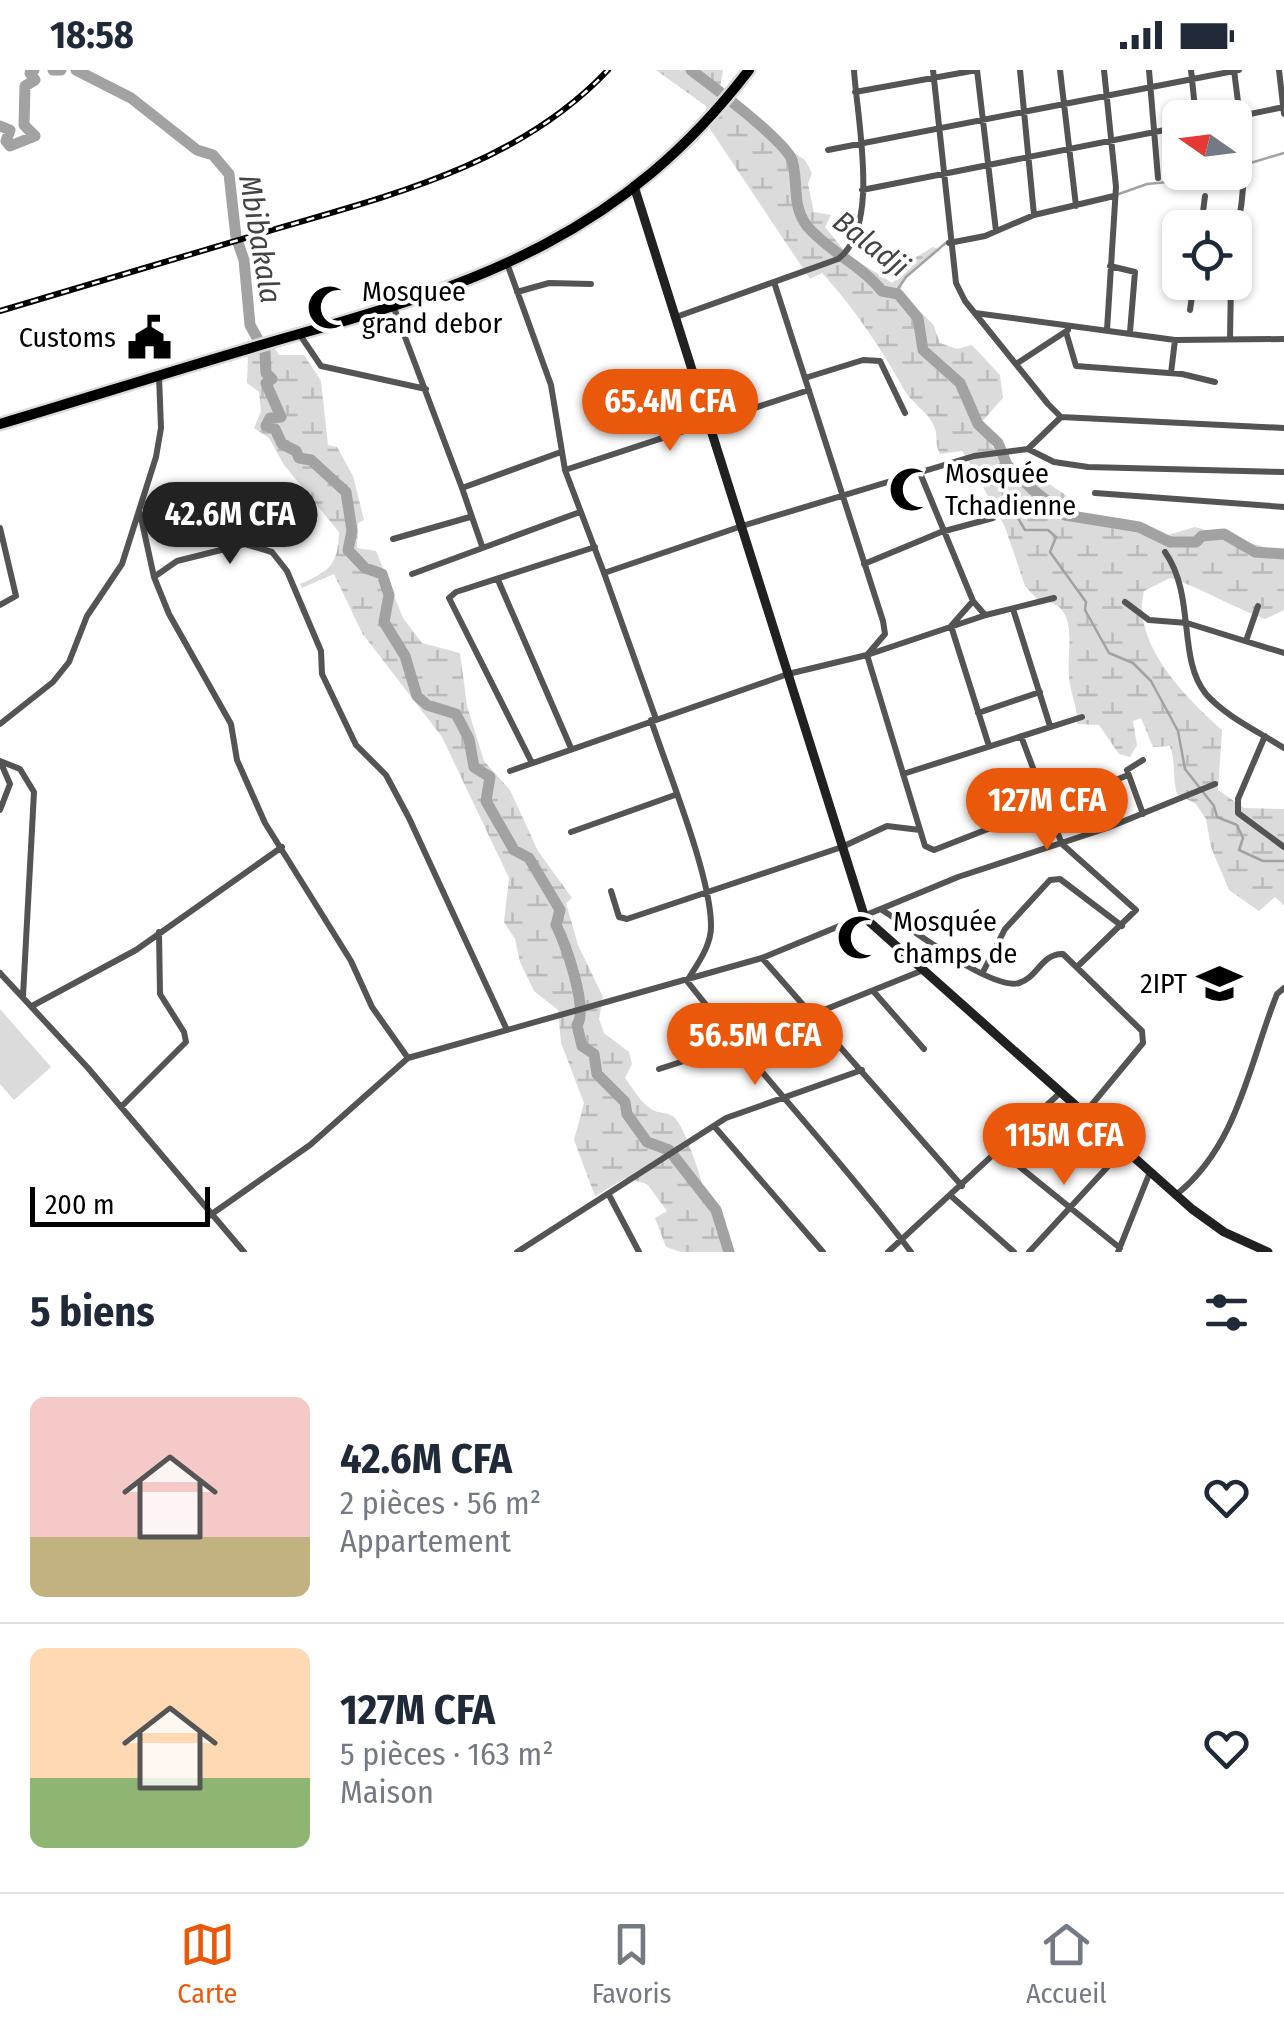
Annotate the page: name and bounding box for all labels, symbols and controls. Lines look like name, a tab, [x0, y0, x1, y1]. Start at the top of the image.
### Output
text: 18:58	[50, 12, 134, 58]
north arrow	[1162, 100, 1252, 190]
map controls	[1162, 100, 1252, 300]
water label: Mbibakala	[231, 172, 289, 306]
water label: Baladji	[826, 203, 916, 285]
button: locate	[1162, 210, 1252, 300]
place label: Mosquee grand debor	[362, 275, 503, 340]
mosque icon: Mosquee grand debor	[305, 283, 353, 331]
public building icon: Customs	[125, 313, 173, 361]
place label: Customs	[19, 321, 116, 354]
pin: 65.4M CFA	[556, 369, 784, 454]
text: 65.4M CFA	[604, 382, 736, 420]
place label: Mosquée Tchadienne	[945, 457, 1076, 522]
mosque icon: Mosquée Tchadienne	[888, 465, 936, 513]
pin: 42.6M CFA	[116, 482, 344, 567]
text: 42.6M CFA	[164, 495, 296, 533]
pin: 127M CFA	[944, 768, 1150, 853]
text: 127M CFA	[988, 781, 1106, 819]
place label: Mosquée champs de	[893, 905, 1017, 970]
mosque icon: Mosquée champs de	[836, 913, 884, 961]
school or university icon: 2IPT	[1196, 959, 1244, 1007]
place label: 2IPT	[1140, 967, 1187, 1000]
pin: 56.5M CFA	[641, 1003, 869, 1088]
text: 56.5M CFA	[689, 1016, 821, 1054]
pin: 115M CFA	[961, 1103, 1167, 1188]
text: 115M CFA	[1005, 1116, 1123, 1154]
scale bar	[30, 1182, 210, 1226]
text: 200 m	[45, 1188, 115, 1221]
icon: filters	[1199, 1285, 1254, 1340]
text: 5 biens	[30, 1287, 155, 1337]
text: 42.6M CFA	[340, 1434, 512, 1484]
icon: home	[110, 1437, 230, 1557]
icon: heart	[1199, 1470, 1254, 1525]
text: 2 pièces · 56 m²	[340, 1484, 541, 1522]
text: Appartement	[340, 1522, 511, 1560]
text: 127M CFA	[340, 1685, 495, 1735]
icon: home	[110, 1688, 230, 1808]
icon: heart	[1199, 1721, 1254, 1776]
text: 5 pièces · 163 m²	[340, 1735, 554, 1773]
text: Maison	[340, 1773, 434, 1811]
tab: Carte	[177, 1917, 237, 2010]
tab: Favoris	[592, 1917, 671, 2010]
tab: Accueil	[1026, 1917, 1107, 2010]

